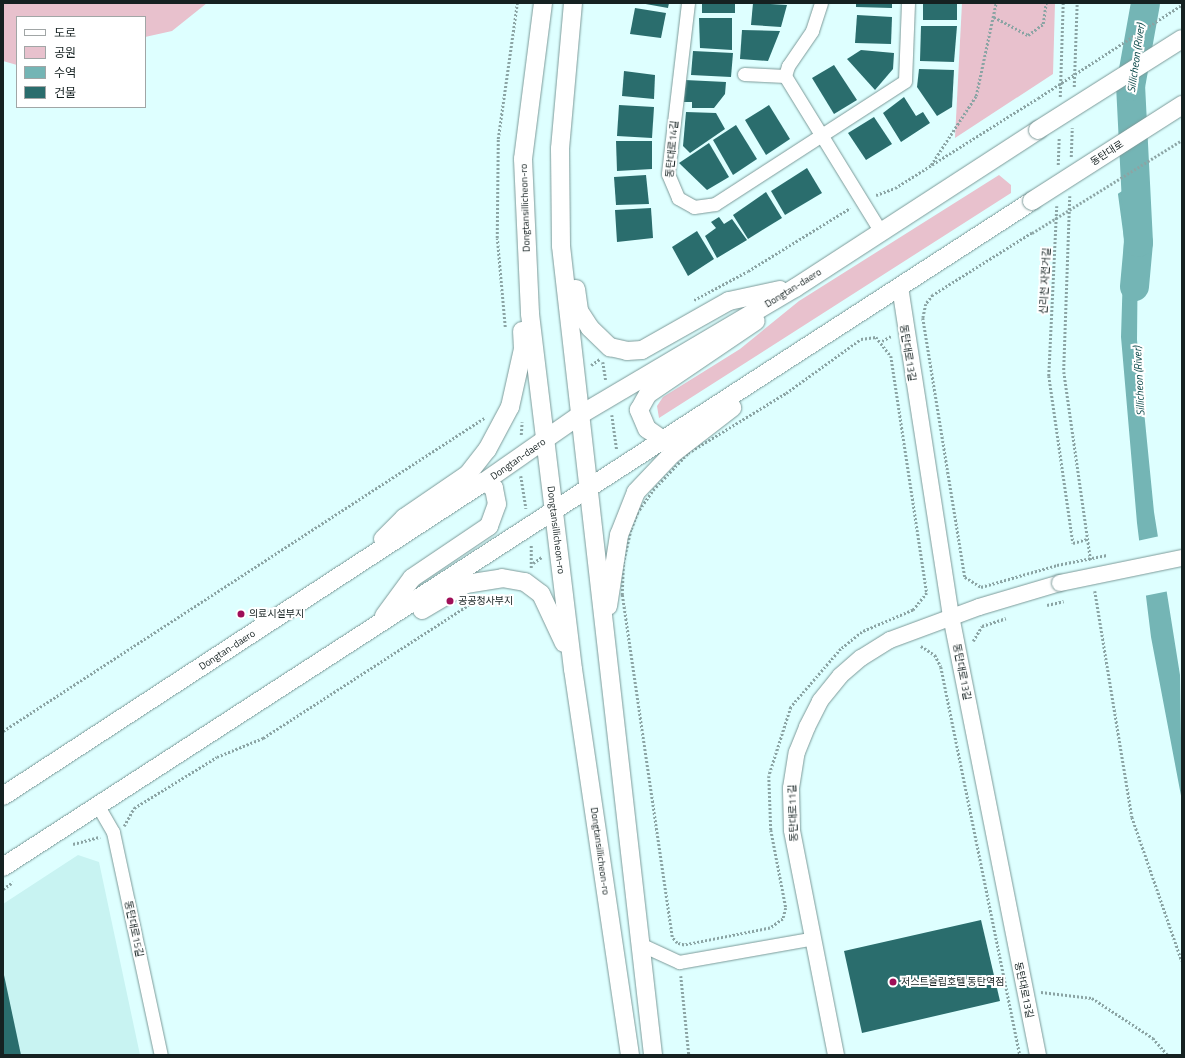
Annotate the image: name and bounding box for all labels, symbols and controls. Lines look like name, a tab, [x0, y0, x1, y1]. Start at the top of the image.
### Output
legend	[16, 16, 146, 108]
text: 도로	[54, 23, 76, 42]
water label: Sillicheon (River)	[1125, 23, 1147, 93]
text: 공원	[54, 43, 76, 62]
text: 수역	[54, 63, 76, 82]
text: 건물	[54, 83, 76, 102]
street label: 동탄대로14길	[664, 120, 680, 178]
street label: 동탄대로	[1088, 138, 1126, 168]
street label: Dongtansillicheon-ro	[517, 164, 533, 252]
street label: 신리천 자전거길	[1037, 247, 1053, 315]
street label: Dongtan-daero	[762, 266, 824, 310]
street label: 동탄대로13길	[898, 324, 918, 382]
water label: Sillicheon (River)	[1131, 346, 1147, 416]
street label: Dongtan-daero	[488, 436, 548, 482]
street label: Dongtansillicheon-ro	[545, 485, 567, 575]
place label: 공공청사부지	[458, 595, 513, 607]
marker: 공공청사부지	[445, 596, 455, 606]
place label: 의료시설부지	[249, 608, 304, 620]
marker: 의료시설부지	[236, 609, 246, 619]
street label: Dongtan-daero	[197, 627, 257, 673]
street label: 동탄대로13길	[951, 643, 973, 701]
street label: 동탄대로11길	[786, 784, 800, 842]
street label: Dongtansillicheon-ro	[588, 806, 612, 896]
street label: 동탄대로15길	[122, 900, 146, 958]
street label: 동탄대로13길	[1012, 961, 1036, 1019]
place label: 저스트슬립호텔 동탄역점	[901, 976, 1004, 988]
marker: 저스트슬립호텔 동탄역점	[888, 977, 898, 987]

